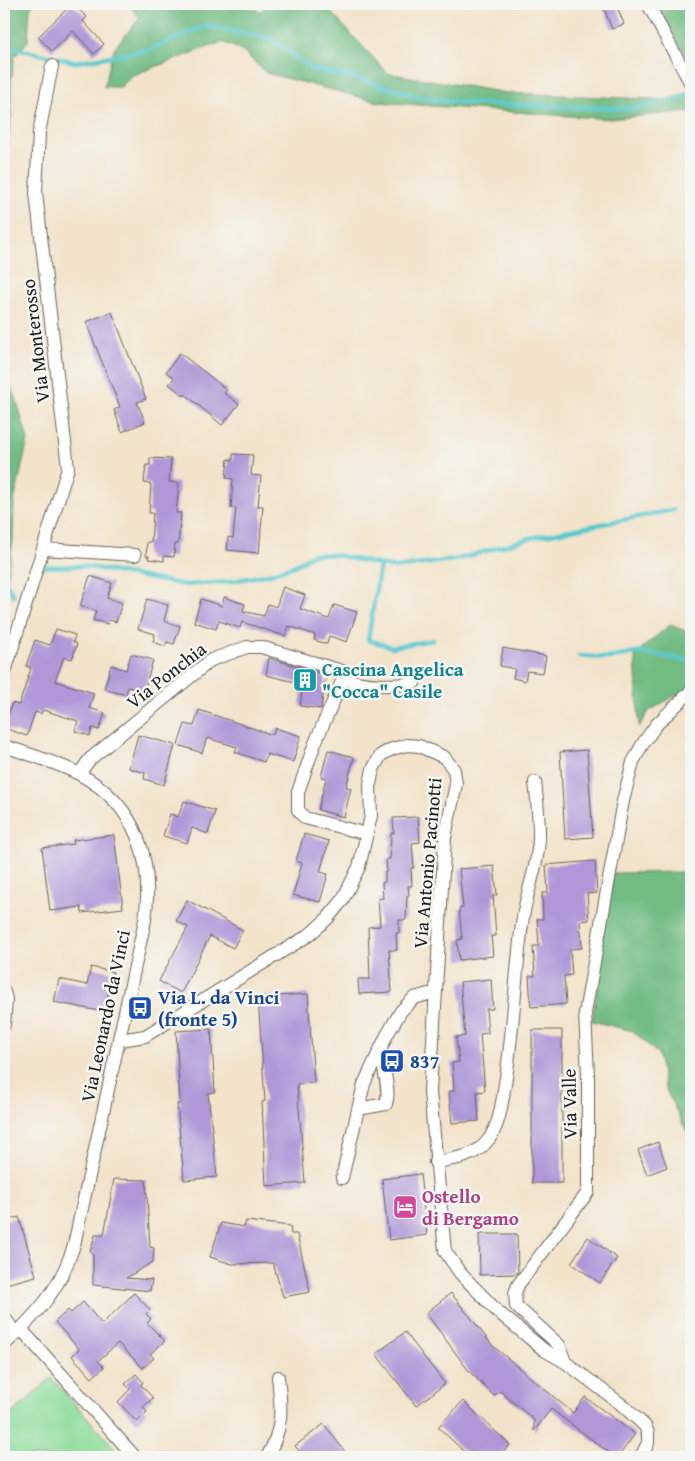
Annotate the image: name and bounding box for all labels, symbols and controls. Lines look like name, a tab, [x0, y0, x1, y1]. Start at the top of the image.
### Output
street label: Via Monterosso	[14, 277, 56, 405]
street label: Via Ponchia	[120, 635, 212, 715]
place label: Cascina Angelica "Cocca" Casile	[322, 655, 464, 705]
building icon: Cascina Angelica "Cocca" Casile	[292, 667, 318, 693]
street label: Via Antonio Pacinotti	[406, 776, 448, 950]
street label: Via Leonardo da Vinci	[73, 927, 137, 1105]
place label: Via L. da Vinci (fronte 5)	[158, 983, 279, 1033]
bus stop icon: Via L. da Vinci (fronte 5)	[127, 995, 153, 1021]
place label: 837	[410, 1047, 440, 1075]
bus stop icon: 837	[379, 1048, 405, 1074]
street label: Via Valle	[554, 1068, 584, 1140]
place label: Ostello di Bergamo	[422, 1182, 519, 1232]
hotel icon: Ostello di Bergamo	[392, 1194, 418, 1220]

